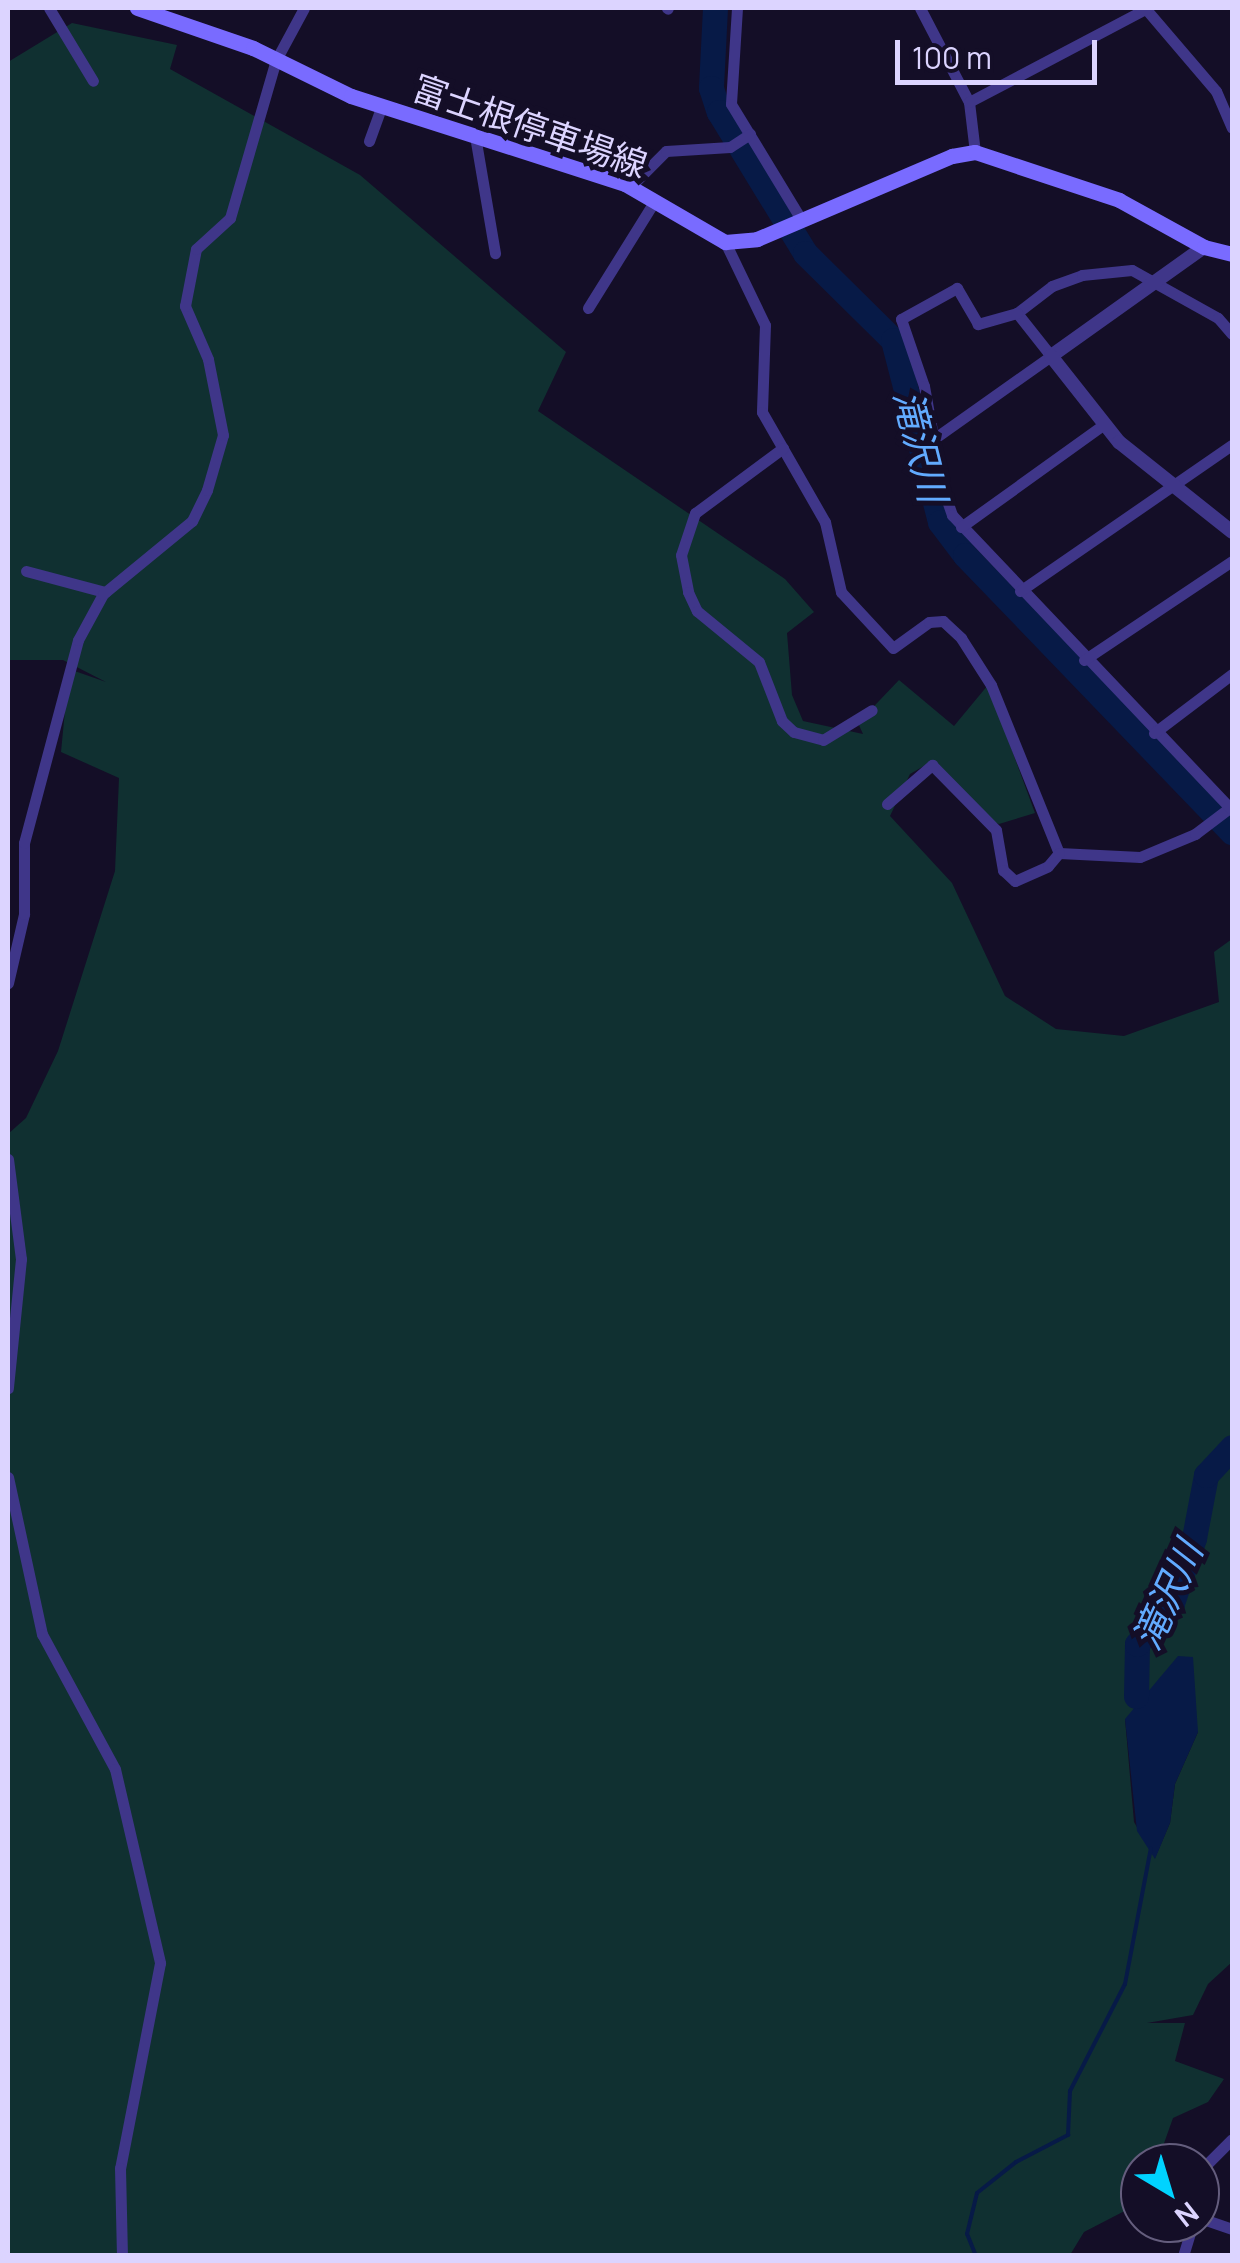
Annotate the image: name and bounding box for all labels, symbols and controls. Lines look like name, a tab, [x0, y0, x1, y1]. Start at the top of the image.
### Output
scale bar	[900, 20, 1102, 82]
text: 100 m	[912, 37, 992, 78]
street label: 富士根停車場線	[407, 66, 653, 186]
water label: 滝沢川	[885, 385, 957, 507]
water label: 滝沢川	[1123, 1534, 1211, 1656]
north arrow	[1120, 2143, 1220, 2243]
text: N	[1168, 2194, 1207, 2236]

